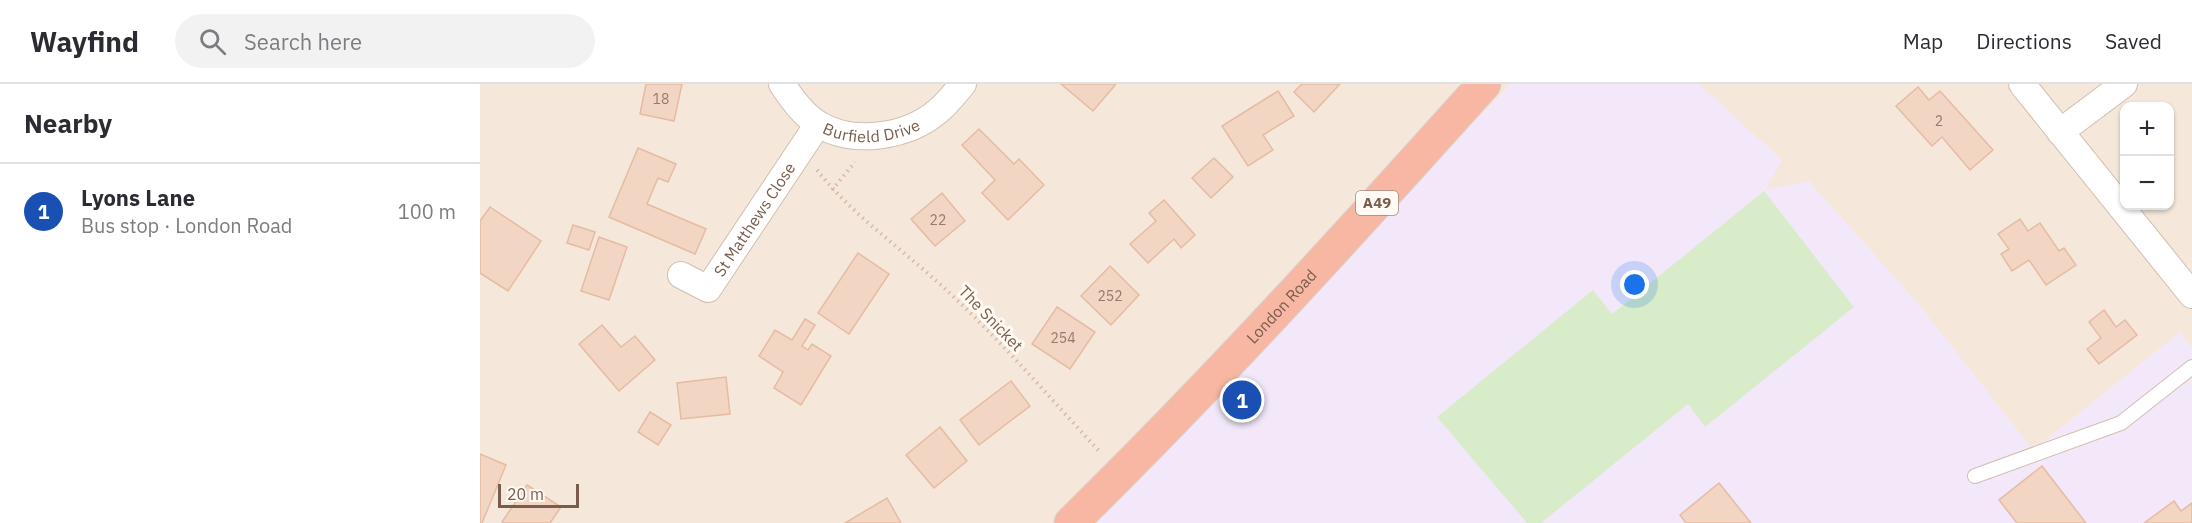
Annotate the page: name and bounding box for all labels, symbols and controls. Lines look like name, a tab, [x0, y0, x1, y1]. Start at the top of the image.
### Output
search box	[175, 14, 595, 68]
text: Wayfind	[30, 23, 139, 60]
icon: search	[196, 25, 229, 58]
text: Search here	[244, 27, 362, 56]
text: Map	[1903, 27, 1943, 55]
text: Directions	[1976, 27, 2072, 55]
text: Saved	[2105, 27, 2162, 55]
house number: 18	[653, 90, 669, 108]
map controls	[2120, 102, 2174, 210]
button: +	[2120, 102, 2174, 156]
text: Nearby	[24, 106, 112, 140]
house number: 2	[1935, 112, 1943, 130]
street label: Burfield Drive	[820, 115, 923, 146]
button: −	[2120, 156, 2174, 210]
street label: St Matthews Close	[709, 158, 800, 280]
text: Lyons Lane	[81, 183, 195, 212]
road number: A49	[1356, 191, 1398, 215]
text: 1	[38, 198, 50, 225]
text: 100 m	[398, 198, 456, 225]
house number: 22	[930, 211, 946, 229]
text: Bus stop · London Road	[81, 212, 292, 239]
street label: London Road	[1242, 265, 1321, 347]
your location	[1620, 270, 1649, 299]
street label: The Snicket	[955, 281, 1027, 355]
house number: 252	[1097, 287, 1123, 305]
house number: 254	[1050, 329, 1076, 347]
pin: 1	[1222, 378, 1262, 422]
scale bar	[498, 481, 579, 508]
text: 20 m	[507, 484, 544, 504]

